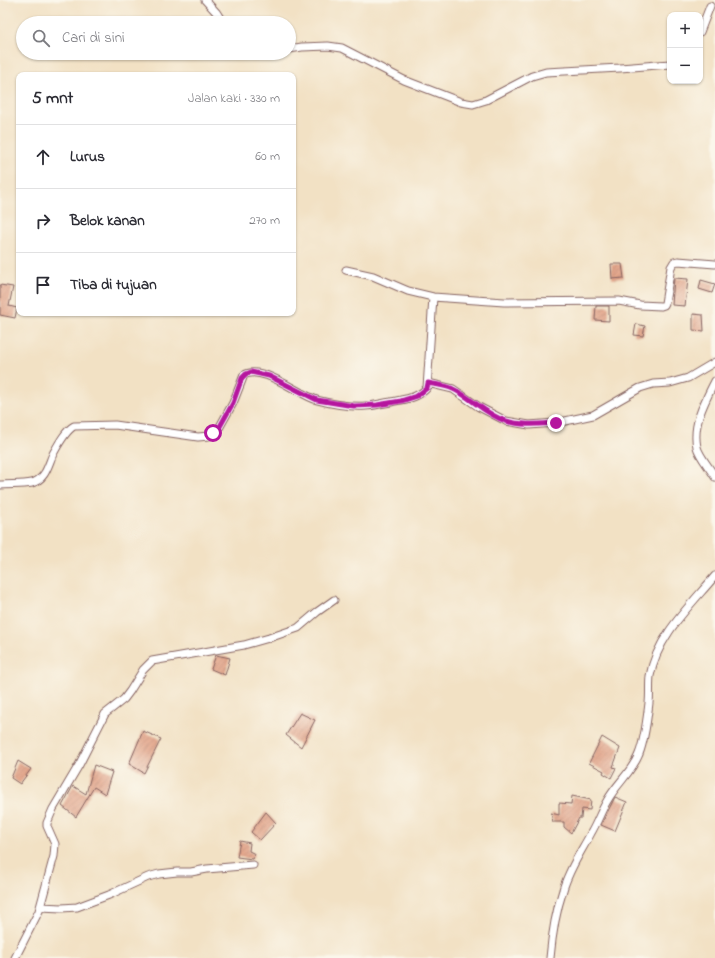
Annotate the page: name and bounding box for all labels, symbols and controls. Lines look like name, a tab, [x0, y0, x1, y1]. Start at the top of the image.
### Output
map controls	[667, 12, 703, 84]
button: +	[667, 12, 703, 48]
search box	[16, 16, 296, 60]
icon: search	[30, 27, 52, 49]
text: Cari di sini	[62, 27, 125, 49]
button: −	[667, 48, 703, 84]
text: 5 mnt	[32, 86, 73, 111]
text: Jalan kaki · 330 m	[188, 89, 280, 108]
icon: ahead	[32, 146, 54, 168]
text: Lurus	[70, 146, 105, 168]
text: 60 m	[255, 147, 280, 166]
icon: right	[32, 210, 54, 232]
text: Belok kanan	[70, 210, 145, 232]
text: 270 m	[249, 211, 280, 230]
icon: arrive	[32, 274, 54, 296]
text: Tiba di tujuan	[70, 274, 157, 296]
route end	[547, 414, 565, 432]
route start	[204, 424, 222, 442]

